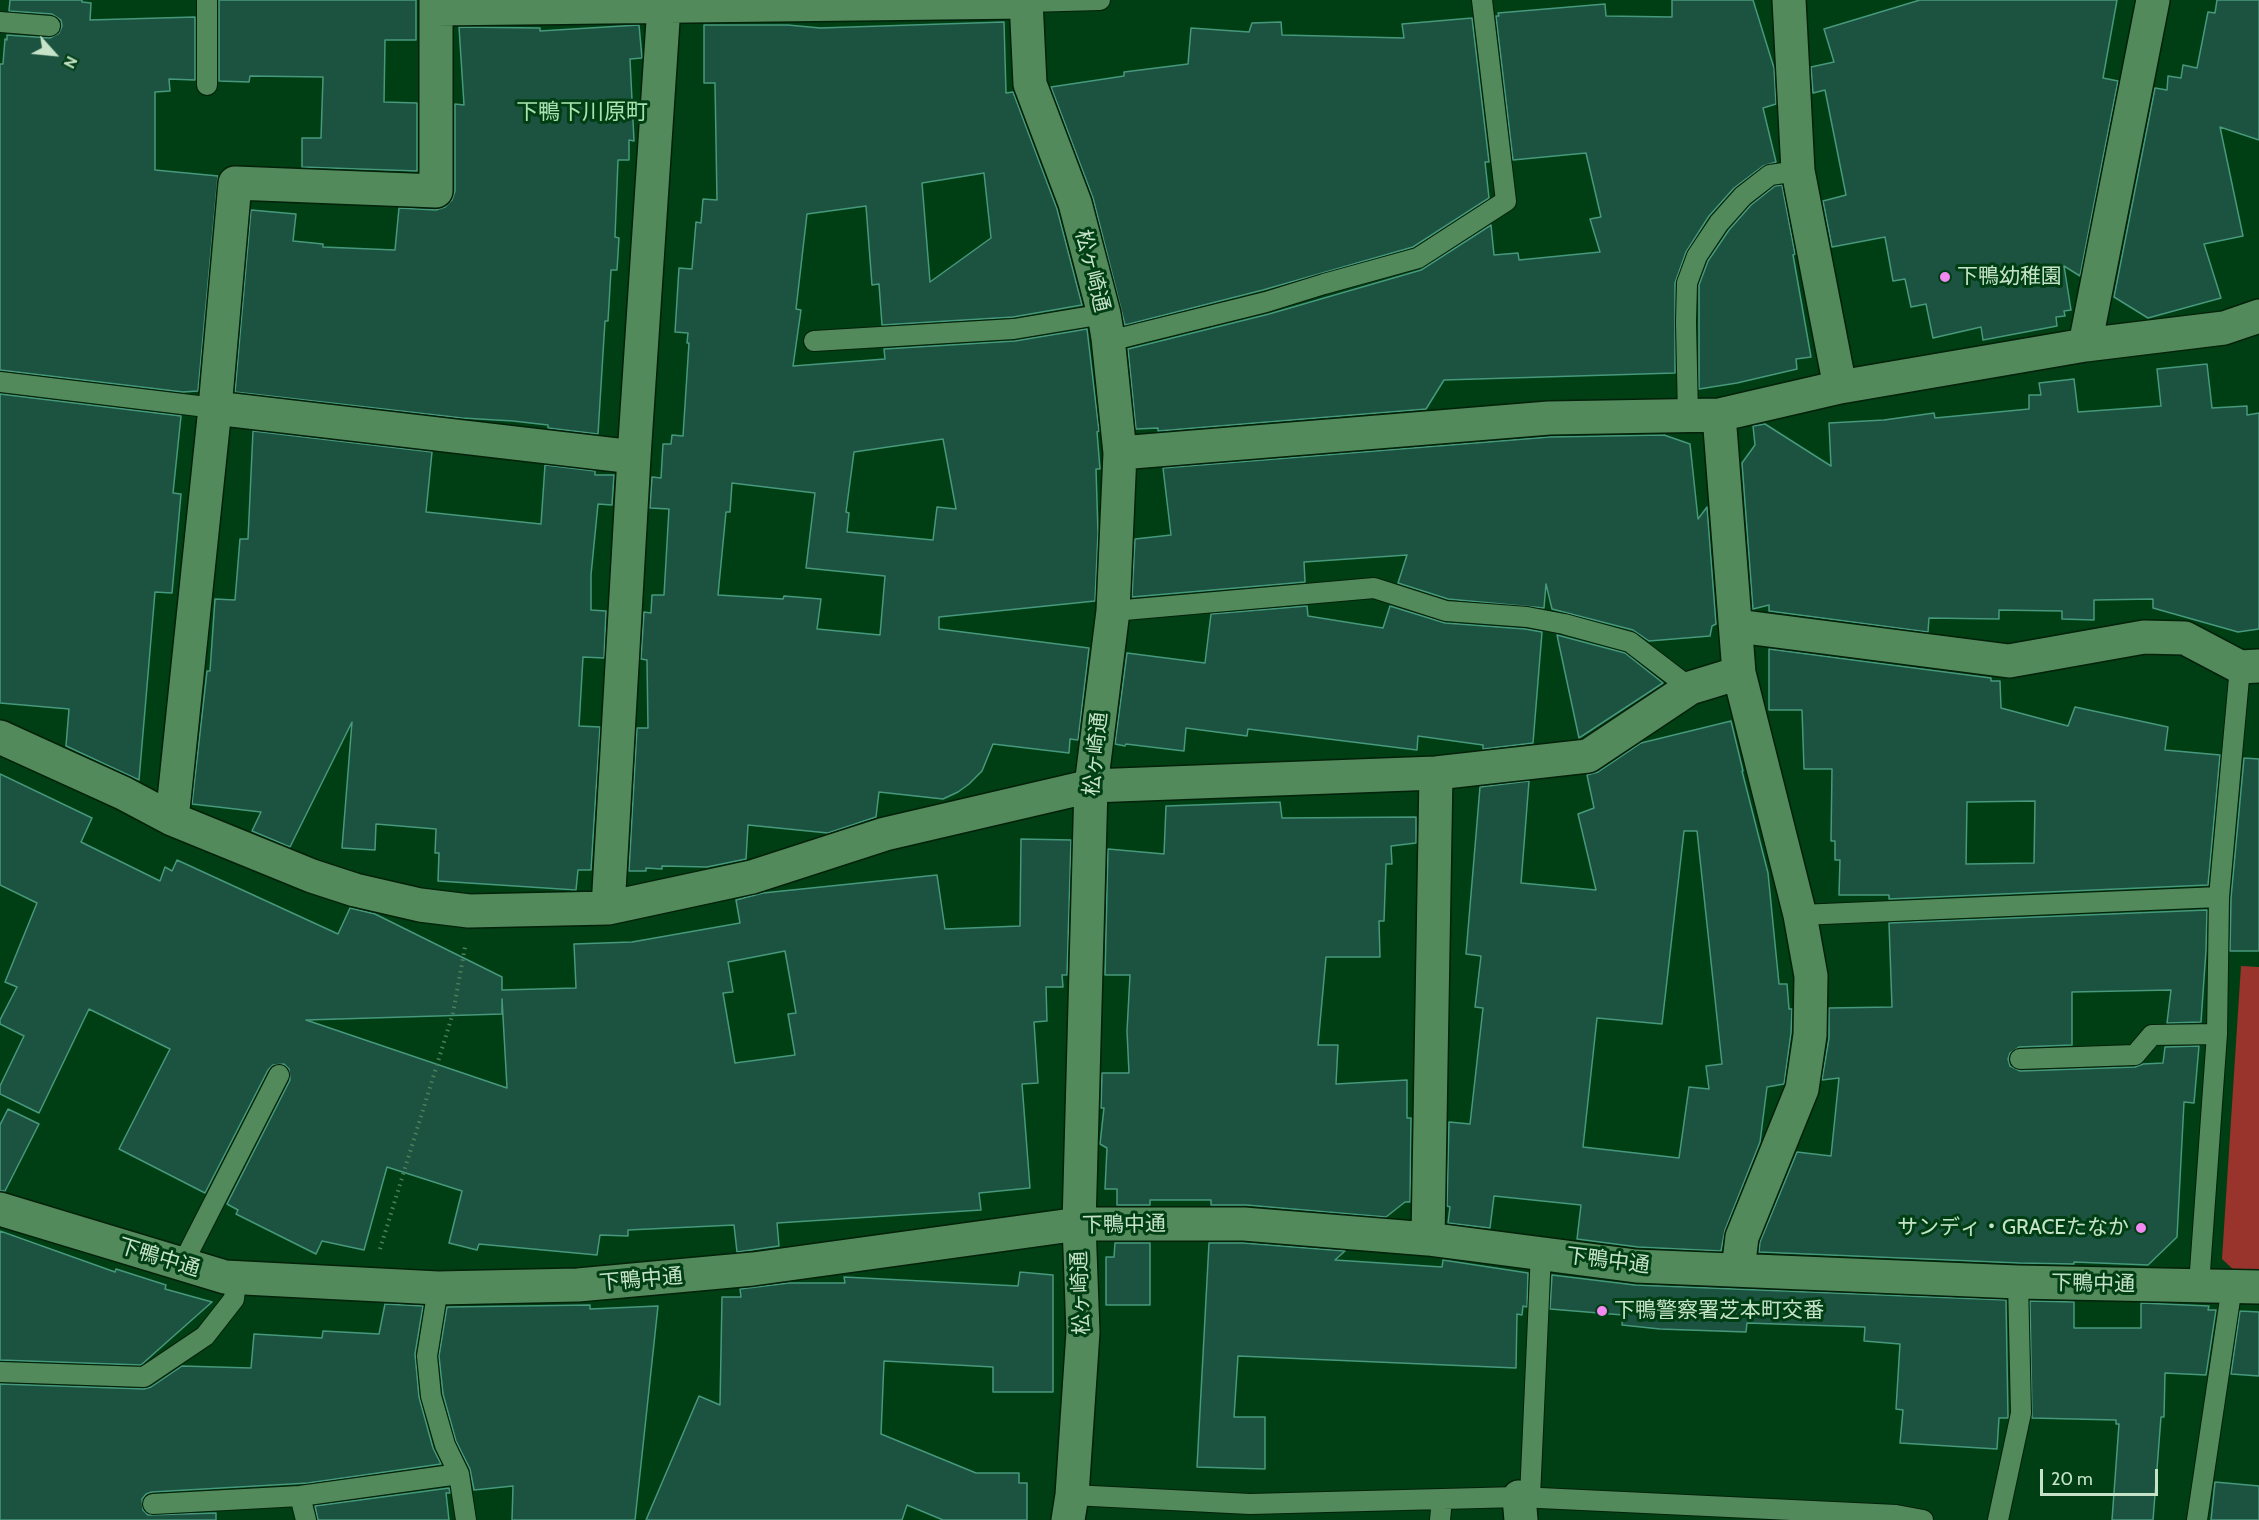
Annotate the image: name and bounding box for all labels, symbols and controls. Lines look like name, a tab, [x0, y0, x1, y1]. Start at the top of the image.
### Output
north arrow	[24, 24, 84, 84]
text: N	[59, 53, 82, 72]
district label: 下鴨下川原町	[516, 100, 648, 126]
street label: 松ヶ崎通	[1070, 227, 1114, 315]
place label: 下鴨幼稚園	[1957, 264, 2062, 290]
marker: 下鴨幼稚園	[1938, 270, 1952, 284]
street label: 松ヶ崎通	[1079, 711, 1113, 797]
street label: 下鴨中通	[1082, 1212, 1166, 1238]
place label: サンディ・GRACEたなか	[1897, 1215, 2129, 1241]
marker: サンディ・GRACEたなか	[2134, 1221, 2148, 1235]
street label: 下鴨中通	[115, 1234, 203, 1282]
street label: 下鴨中通	[1565, 1243, 1651, 1279]
street label: 松ヶ崎通	[1067, 1251, 1095, 1335]
street label: 下鴨中通	[598, 1264, 684, 1296]
street label: 下鴨中通	[2051, 1271, 2135, 1297]
place label: 下鴨警察署芝本町交番	[1614, 1298, 1824, 1324]
marker: 下鴨警察署芝本町交番	[1595, 1304, 1609, 1318]
scale bar	[2043, 1457, 2162, 1495]
text: 20 m	[2051, 1468, 2093, 1490]

